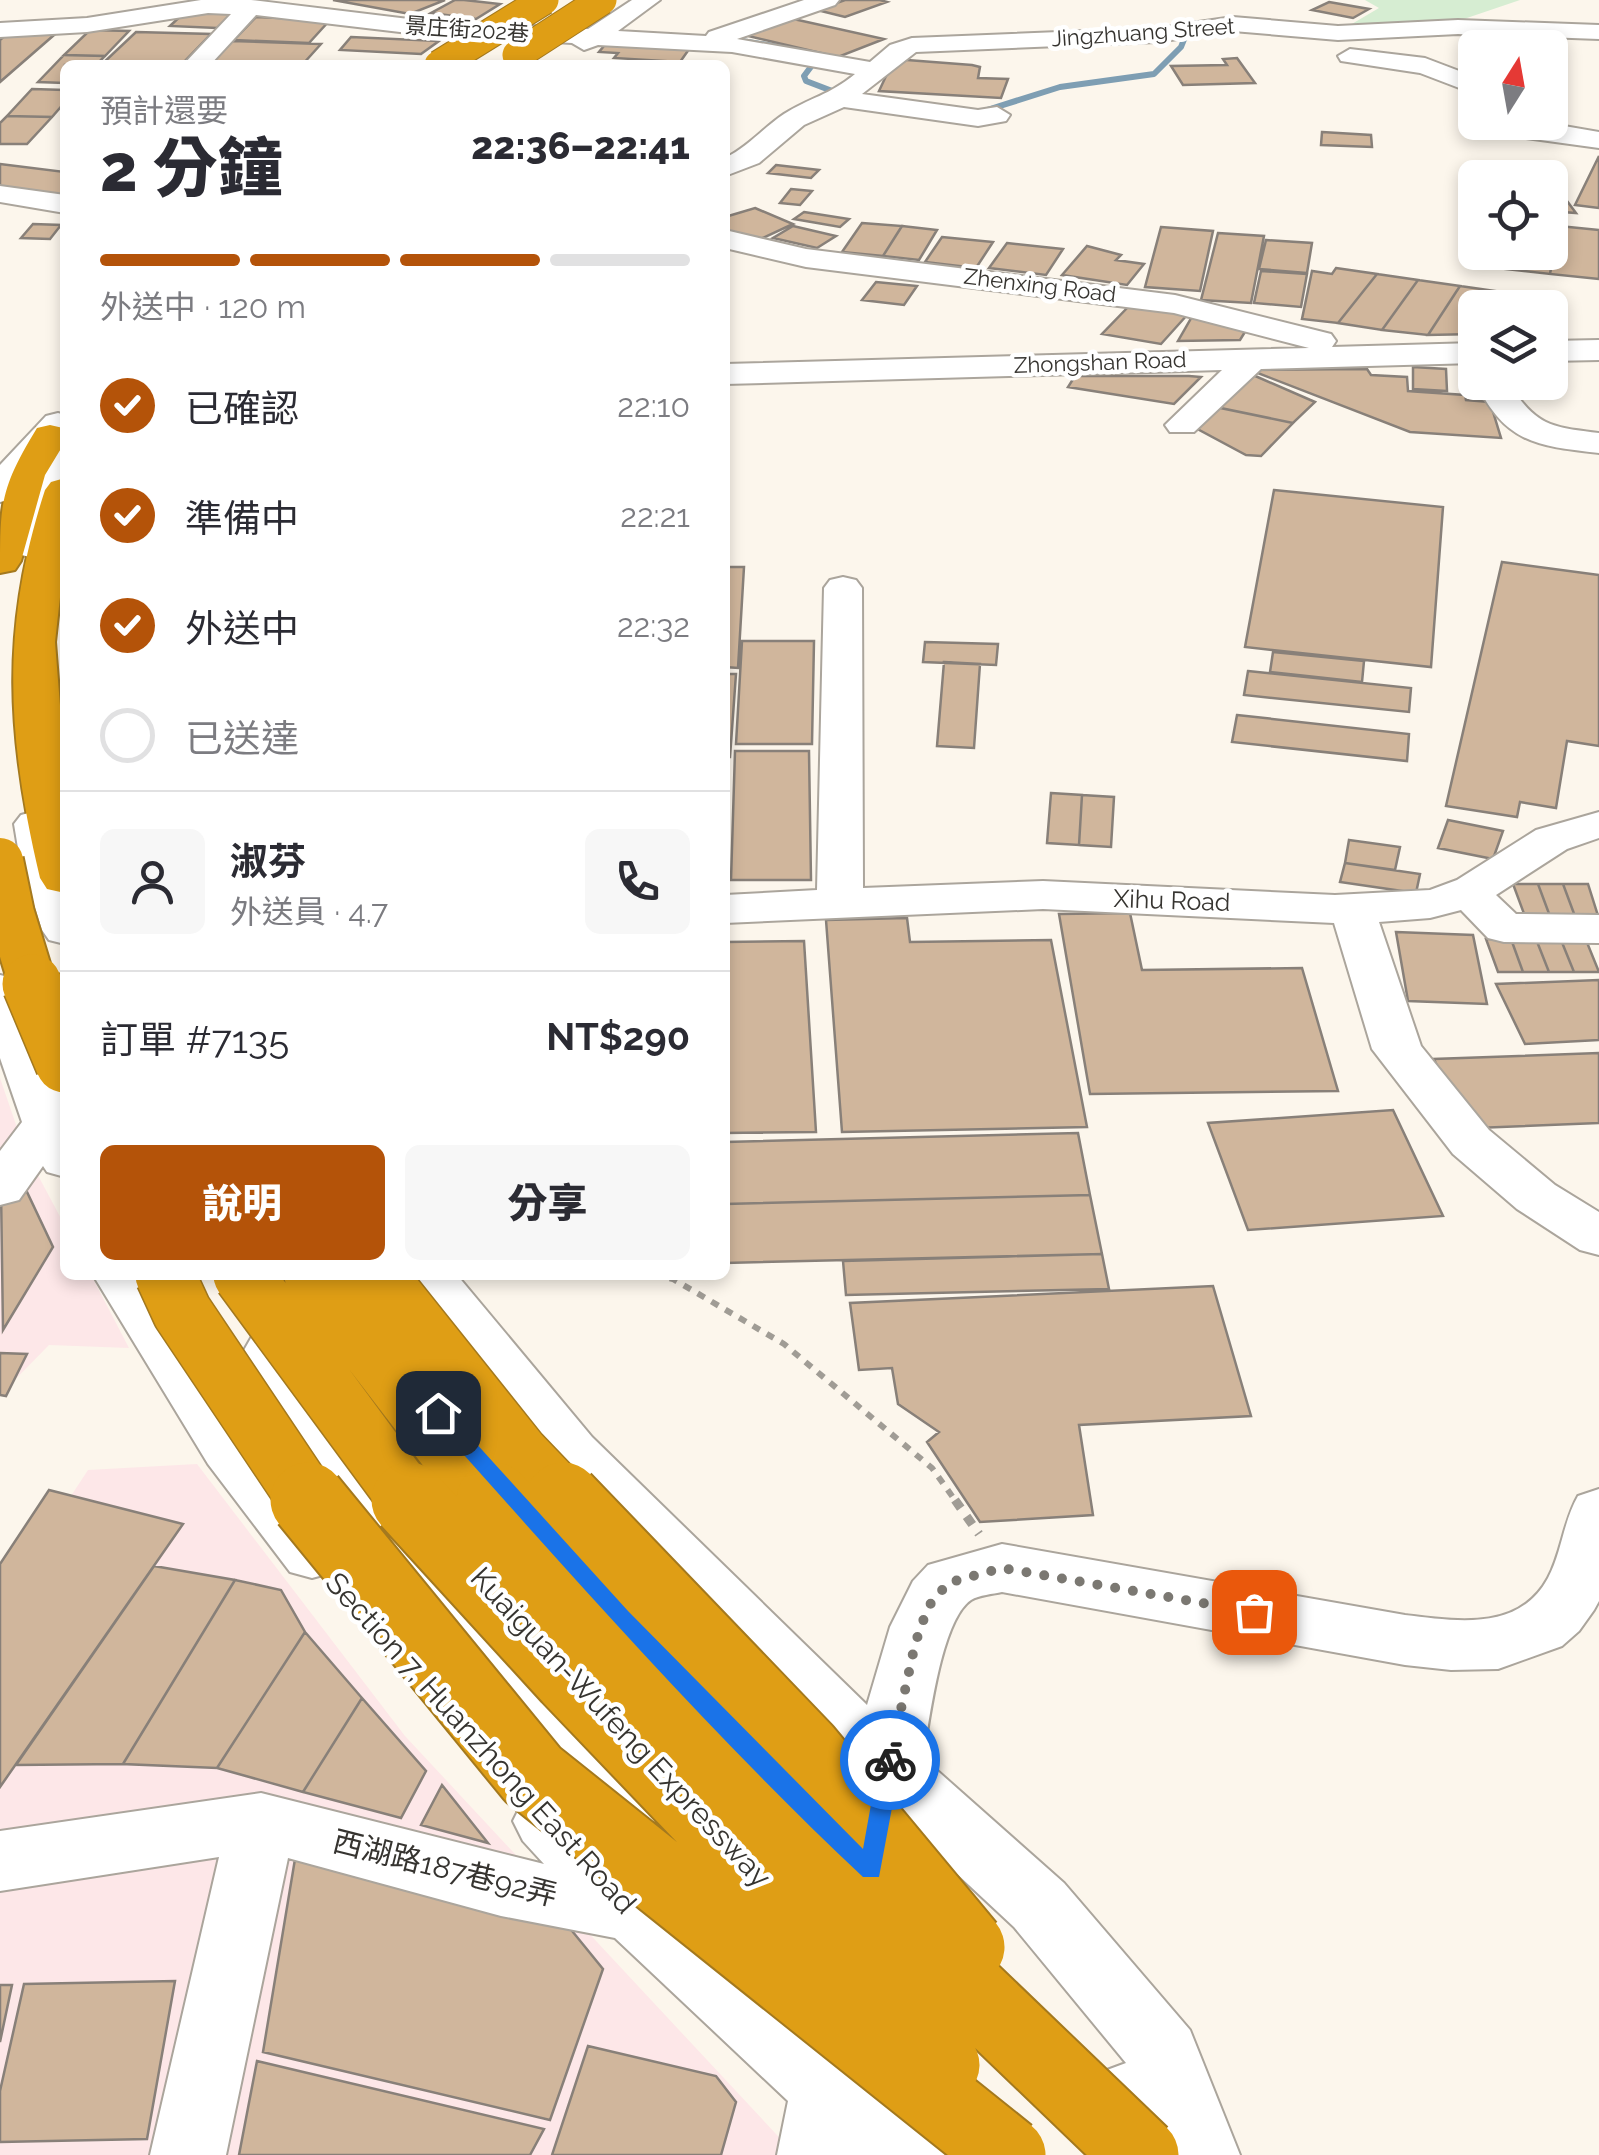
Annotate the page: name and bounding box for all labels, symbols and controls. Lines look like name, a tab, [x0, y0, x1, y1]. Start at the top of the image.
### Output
street label: 景庄街202巷	[404, 12, 530, 46]
street label: Jingzhuang Street	[1051, 13, 1236, 51]
north arrow	[1458, 30, 1568, 140]
map controls	[1458, 30, 1568, 400]
text: 預計還要	[100, 92, 228, 129]
text: 22:36–22:41	[471, 123, 690, 168]
text: 2 分鐘	[100, 130, 283, 206]
button: locate	[1458, 160, 1568, 270]
street label: Zhenxing Road	[962, 263, 1118, 307]
text: 外送中 · 120 m	[100, 288, 306, 325]
button: layers	[1458, 290, 1568, 400]
street label: Zhongshan Road	[1013, 346, 1187, 378]
icon: check	[100, 378, 155, 433]
text: 已確認	[185, 386, 299, 431]
text: 22:10	[617, 387, 690, 424]
icon: check	[100, 488, 155, 543]
text: 準備中	[185, 496, 299, 541]
text: 22:21	[620, 497, 690, 534]
icon: check	[100, 598, 155, 653]
text: 外送中	[185, 606, 299, 651]
text: 22:32	[617, 607, 690, 644]
text: 已送達	[185, 716, 299, 761]
button: person	[100, 829, 205, 934]
button: phone	[585, 829, 690, 934]
text: 淑芬	[230, 839, 306, 884]
street label: Xihu Road	[1113, 883, 1231, 917]
text: 外送員 · 4.7	[230, 893, 388, 930]
text: NT$290	[546, 1014, 690, 1059]
text: 訂單 #7135	[100, 1017, 289, 1062]
button: 說明	[100, 1145, 385, 1260]
button: 分享	[405, 1145, 690, 1260]
pin	[396, 1371, 481, 1456]
icon: home	[411, 1386, 466, 1441]
street label: Kuaiguan-Wufeng Expressway	[464, 1560, 778, 1894]
street label: Section 7, Huanzhong East Road	[319, 1565, 643, 1921]
pin	[1212, 1570, 1297, 1655]
icon: bag	[1227, 1585, 1282, 1640]
courier	[840, 1710, 940, 1810]
icon: bike	[863, 1733, 918, 1788]
street label: 西湖路187巷92弄	[329, 1823, 561, 1913]

